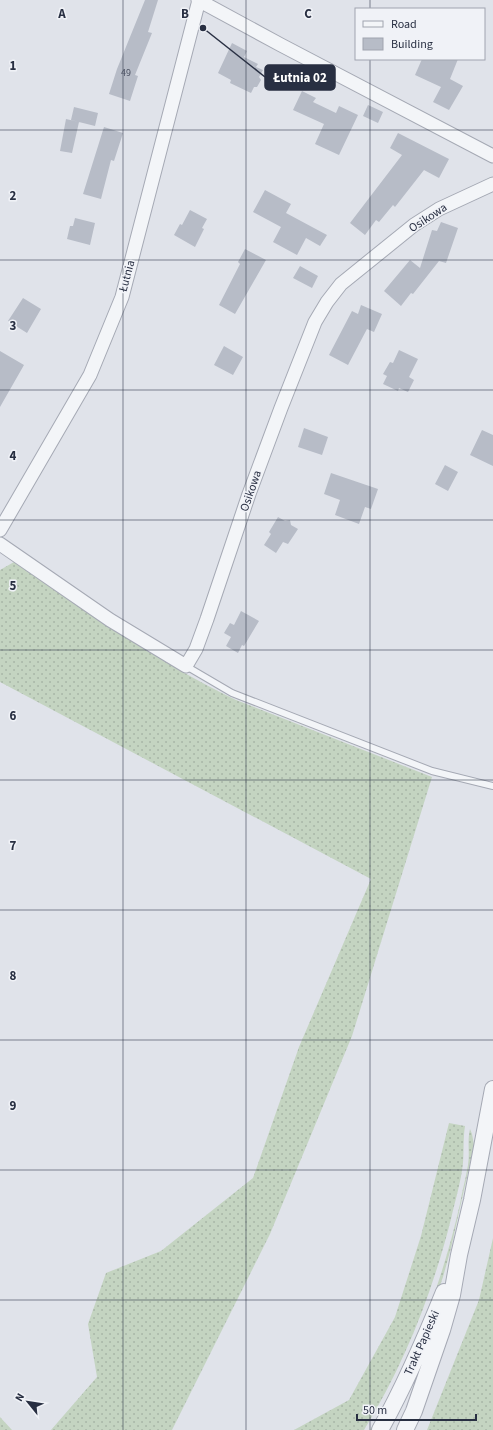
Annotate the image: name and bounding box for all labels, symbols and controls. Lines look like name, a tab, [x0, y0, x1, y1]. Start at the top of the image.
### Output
text: A	[57, 5, 66, 23]
text: B	[181, 5, 189, 23]
text: C	[304, 5, 312, 23]
legend	[355, 8, 485, 60]
text: Road	[391, 16, 417, 33]
text: Building	[391, 36, 433, 53]
text: 1	[10, 57, 17, 75]
callout: Łutnia 02	[265, 65, 335, 90]
house number: 49	[121, 66, 131, 80]
text: Łutnia 02	[272, 69, 327, 87]
text: 2	[10, 187, 17, 205]
street label: Osikowa	[405, 199, 451, 237]
street label: Łutnia	[114, 258, 139, 295]
text: 3	[10, 317, 17, 335]
text: 4	[10, 447, 17, 465]
street label: Osikowa	[236, 468, 266, 514]
text: 5	[10, 577, 17, 595]
text: 6	[10, 707, 17, 725]
text: 7	[10, 837, 17, 855]
text: 8	[10, 967, 17, 985]
text: 9	[10, 1097, 17, 1115]
street label: Trakt Papieski	[400, 1308, 444, 1378]
north arrow	[8, 1382, 48, 1422]
text: N	[11, 1390, 28, 1404]
scale bar	[357, 1396, 476, 1422]
text: 50 m	[363, 1402, 387, 1419]

